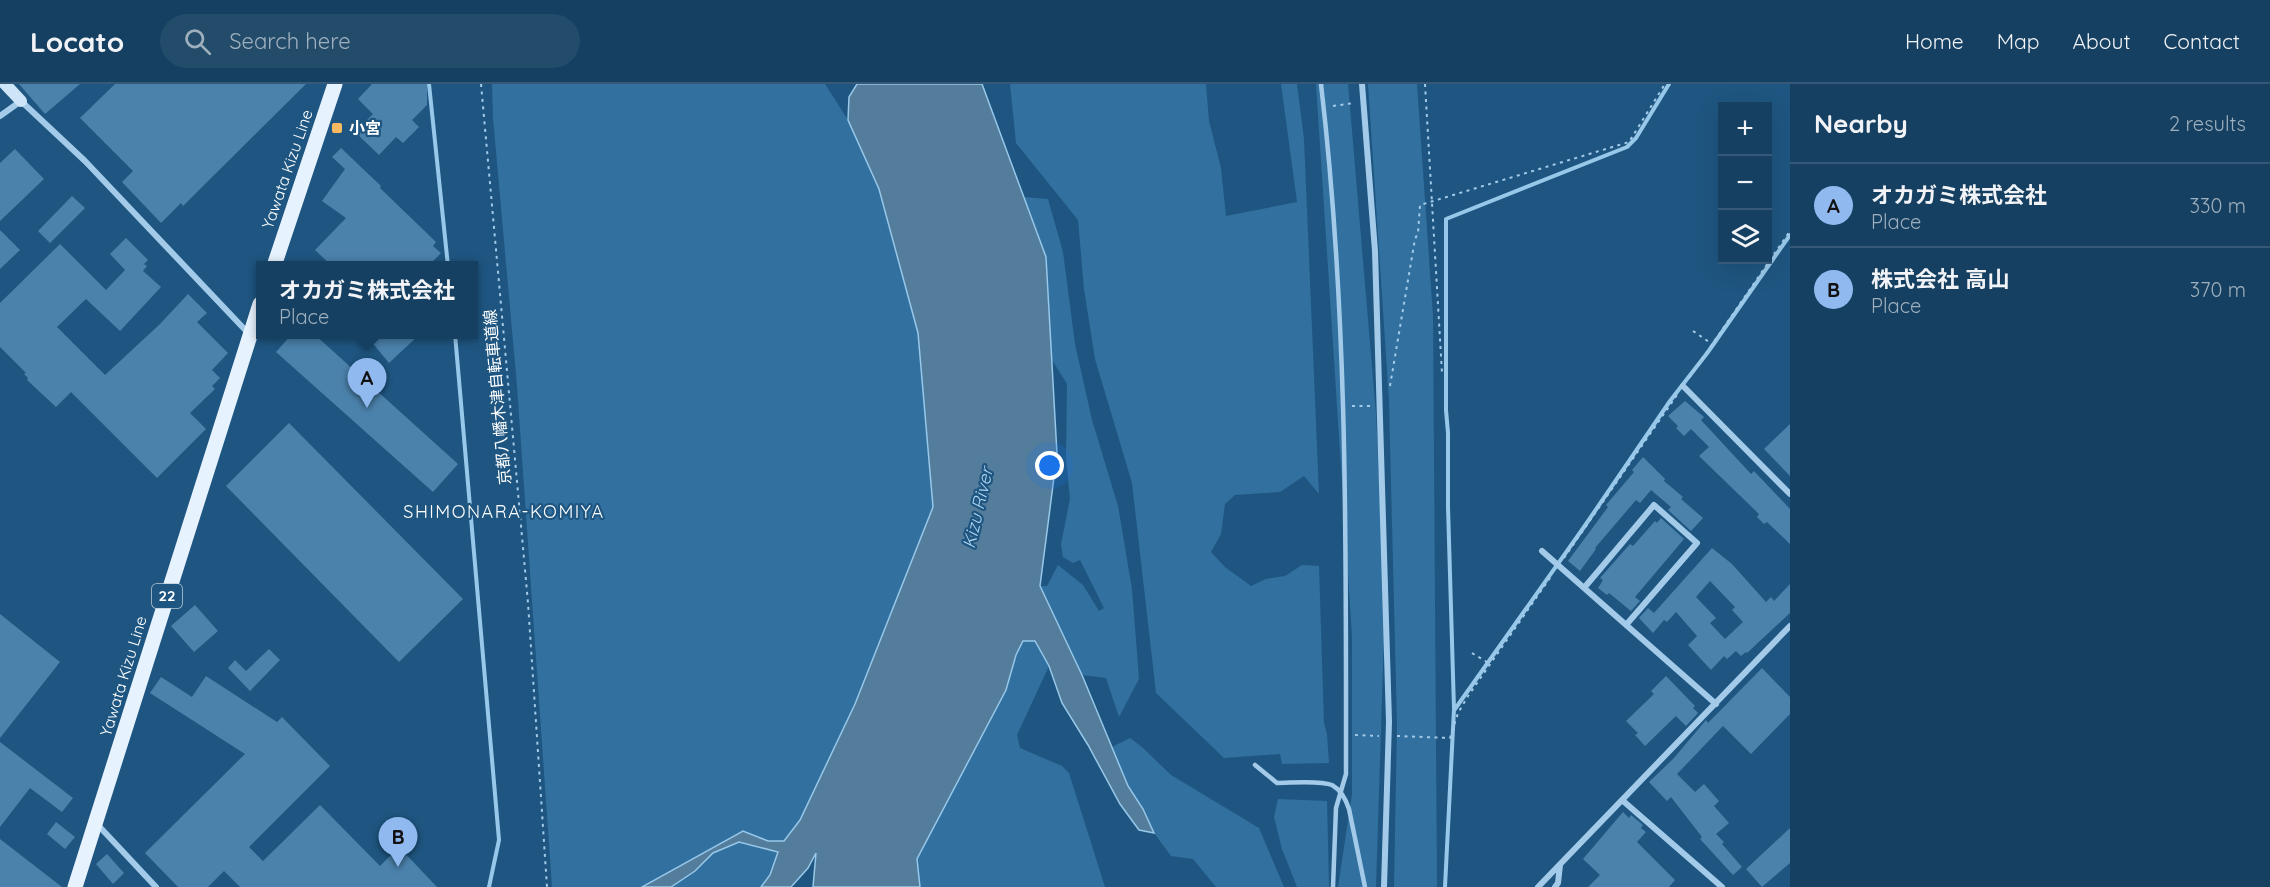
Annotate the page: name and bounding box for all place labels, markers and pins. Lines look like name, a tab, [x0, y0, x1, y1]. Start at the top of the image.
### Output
place label: 小宮	[349, 118, 381, 138]
marker: 小宮	[330, 121, 344, 135]
pin: A	[348, 358, 386, 408]
pin: B	[378, 818, 418, 867]

